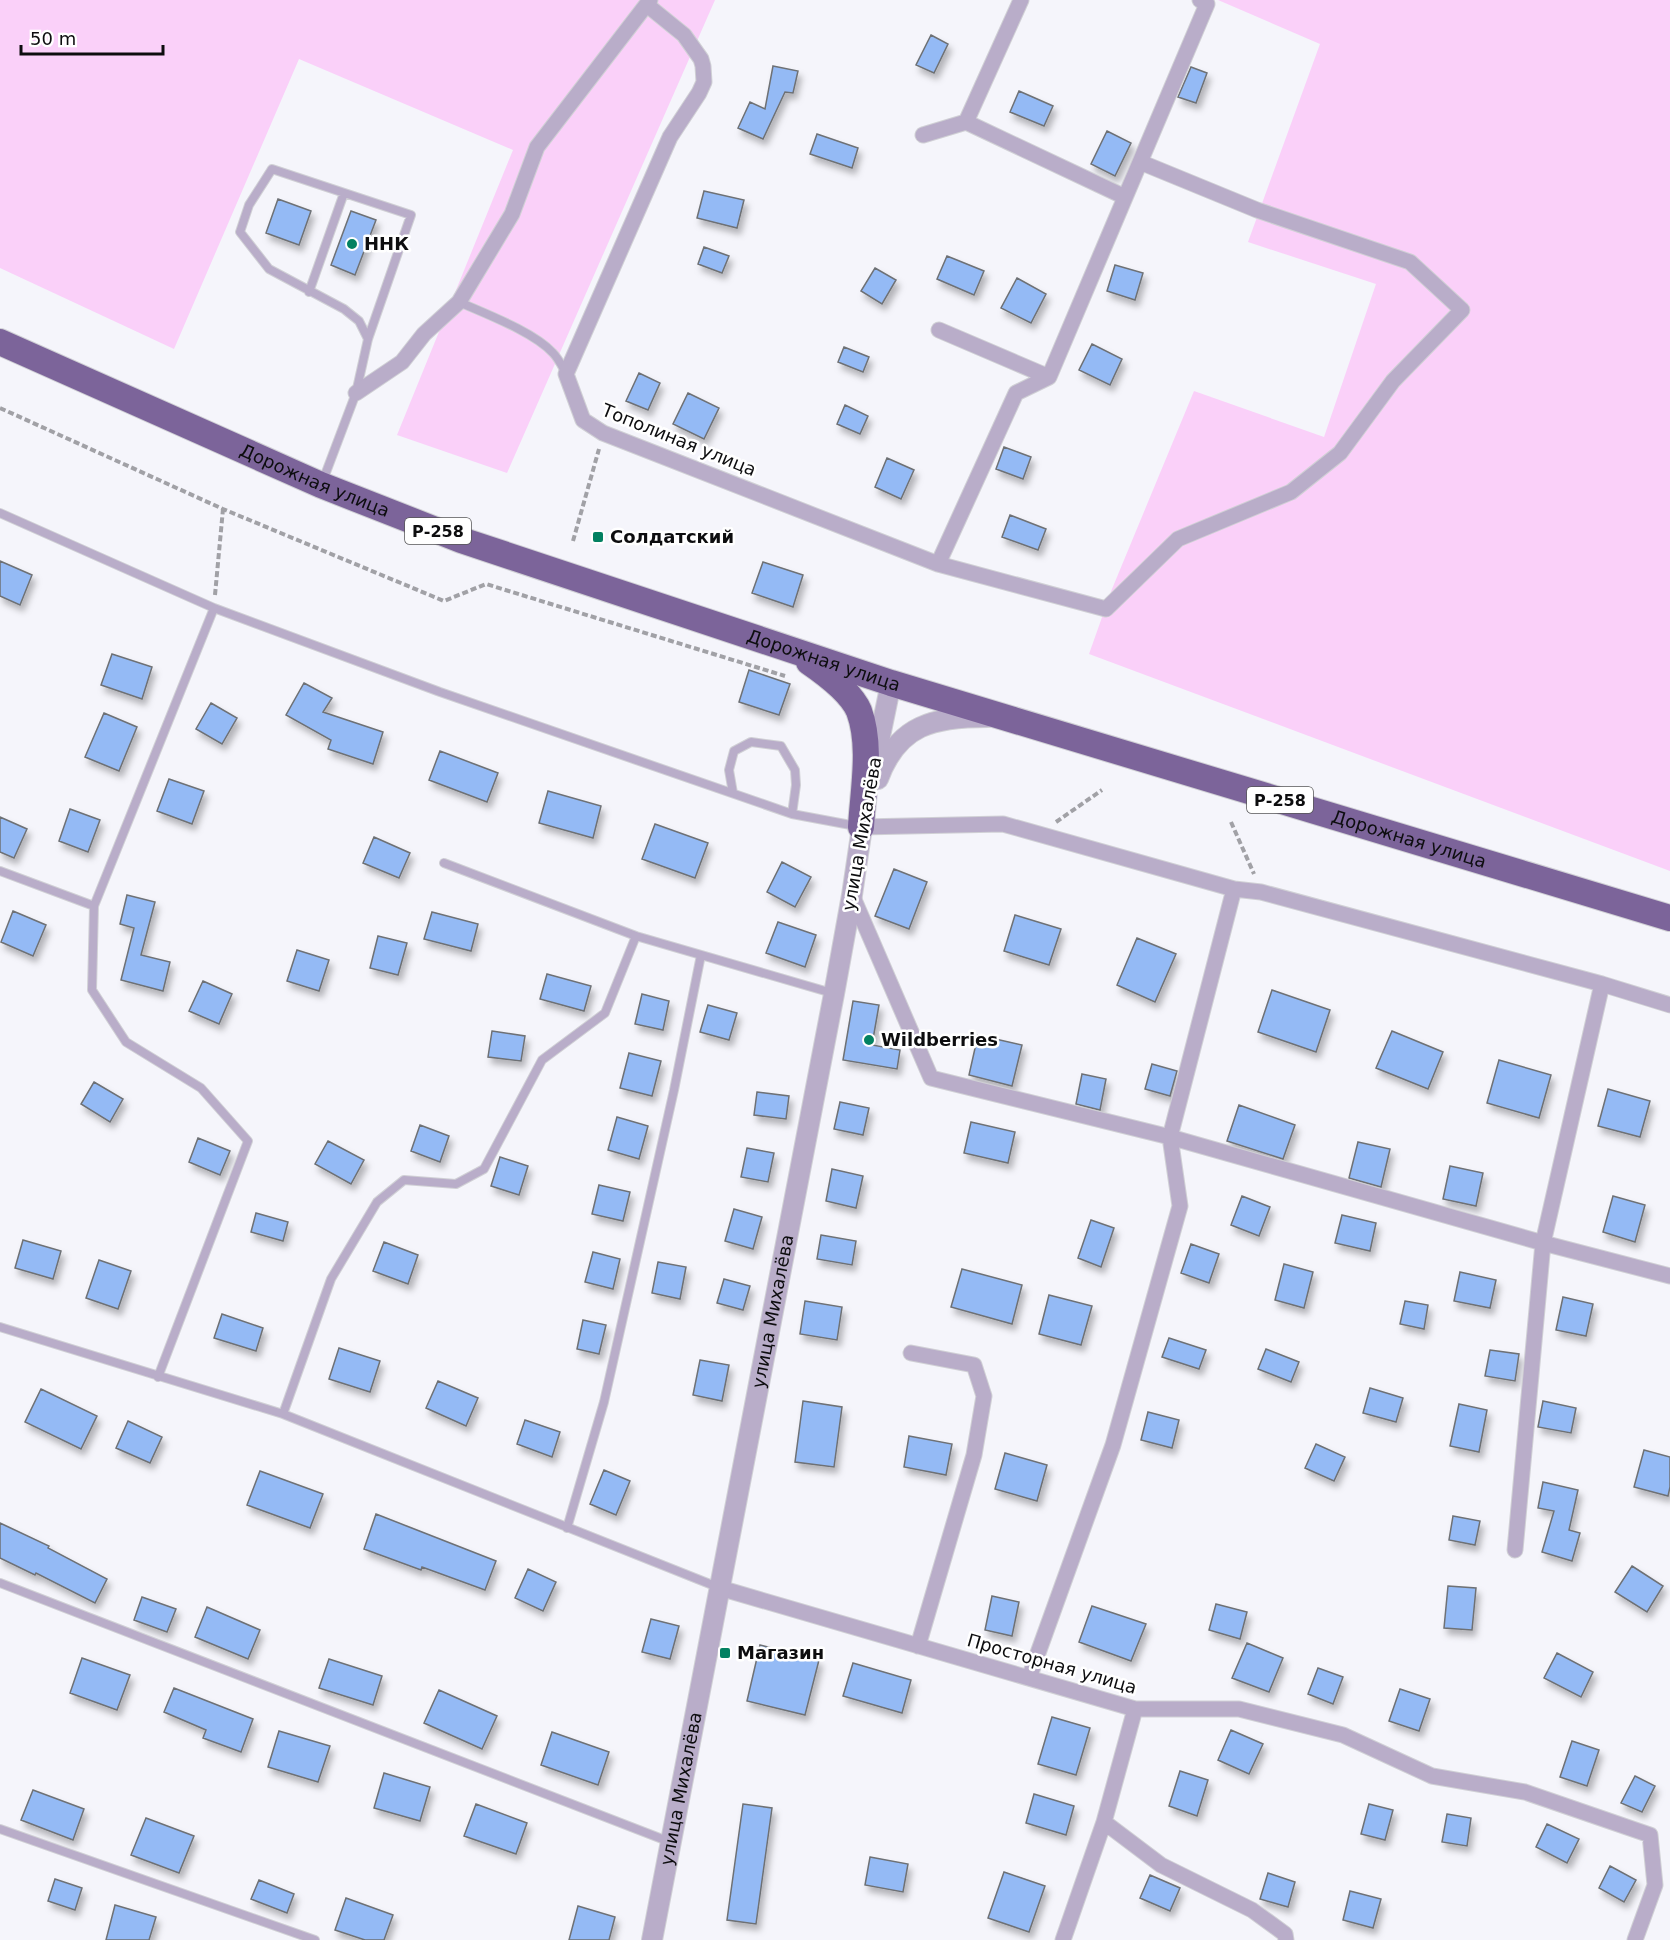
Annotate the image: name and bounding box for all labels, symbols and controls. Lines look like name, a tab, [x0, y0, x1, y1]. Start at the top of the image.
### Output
scale bar	[21, 18, 164, 56]
text: 50 m	[30, 28, 76, 49]
place label: ННК	[364, 233, 409, 254]
marker: ННК	[345, 237, 359, 251]
street label: Тополиная улица	[598, 399, 759, 480]
street label: Дорожная улица	[237, 439, 393, 521]
road number: Р-258	[405, 518, 471, 544]
place label: Солдатский	[610, 526, 734, 547]
marker: Солдатский	[591, 530, 605, 544]
street label: Дорожная улица	[744, 625, 903, 695]
street label: улица Михалёва	[838, 755, 885, 913]
road number: Р-258	[1247, 787, 1313, 813]
street label: Дорожная улица	[1329, 806, 1489, 872]
place label: Wildberries	[881, 1029, 998, 1050]
marker: Wildberries	[862, 1033, 876, 1047]
street label: улица Михалёва	[747, 1233, 797, 1390]
street label: Просторная улица	[965, 1629, 1139, 1698]
place label: Магазин	[737, 1642, 824, 1663]
marker: Магазин	[718, 1646, 732, 1660]
street label: улица Михалёва	[656, 1710, 706, 1867]

